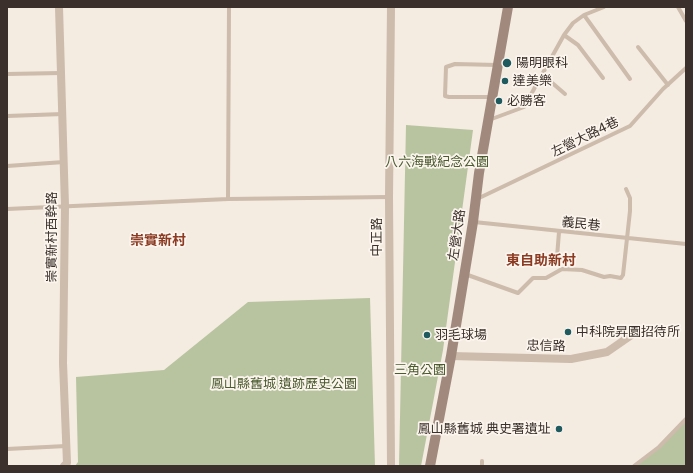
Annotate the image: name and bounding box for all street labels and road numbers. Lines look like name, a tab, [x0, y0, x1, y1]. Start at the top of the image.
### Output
street label: 左營大路4巷	[549, 114, 621, 160]
street label: 崇實新村西幹路	[44, 192, 60, 282]
street label: 左營大路	[446, 208, 468, 262]
street label: 義民巷	[561, 214, 601, 234]
street label: 中正路	[369, 218, 385, 256]
street label: 忠信路	[526, 338, 566, 354]

